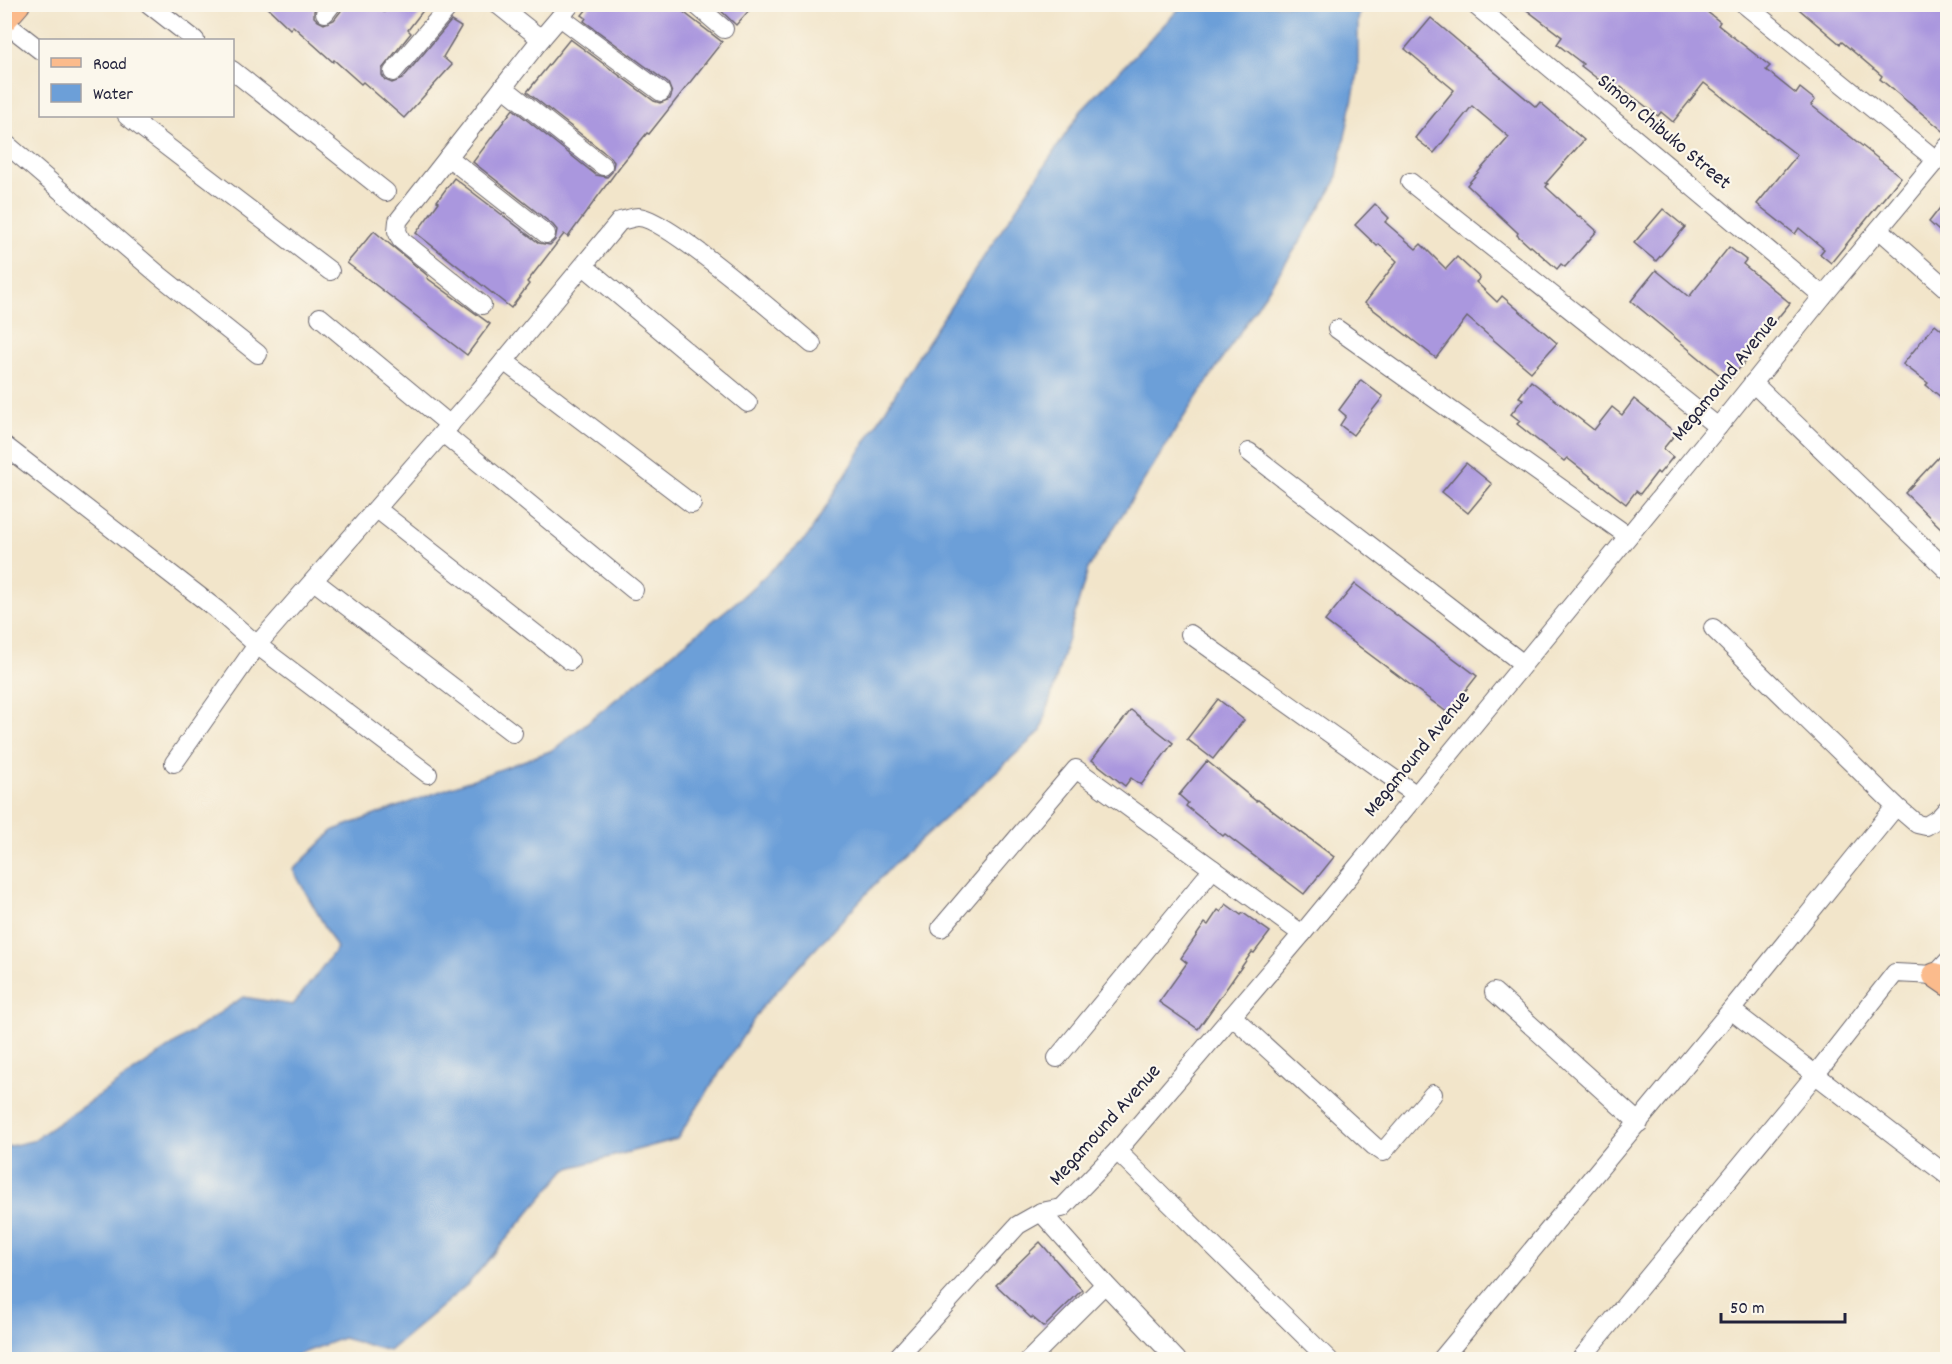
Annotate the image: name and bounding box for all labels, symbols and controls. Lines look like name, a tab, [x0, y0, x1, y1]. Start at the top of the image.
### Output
legend	[39, 39, 234, 117]
text: Road	[93, 53, 127, 78]
street label: Simon Chibuko Street	[1589, 68, 1737, 198]
text: Water	[93, 83, 133, 108]
street label: Megamound Avenue	[1665, 309, 1787, 449]
street label: Megamound Avenue	[1357, 685, 1479, 825]
street label: Megamound Avenue	[1043, 1058, 1169, 1194]
scale bar	[1721, 1286, 1846, 1324]
text: 50 m	[1730, 1297, 1765, 1322]

